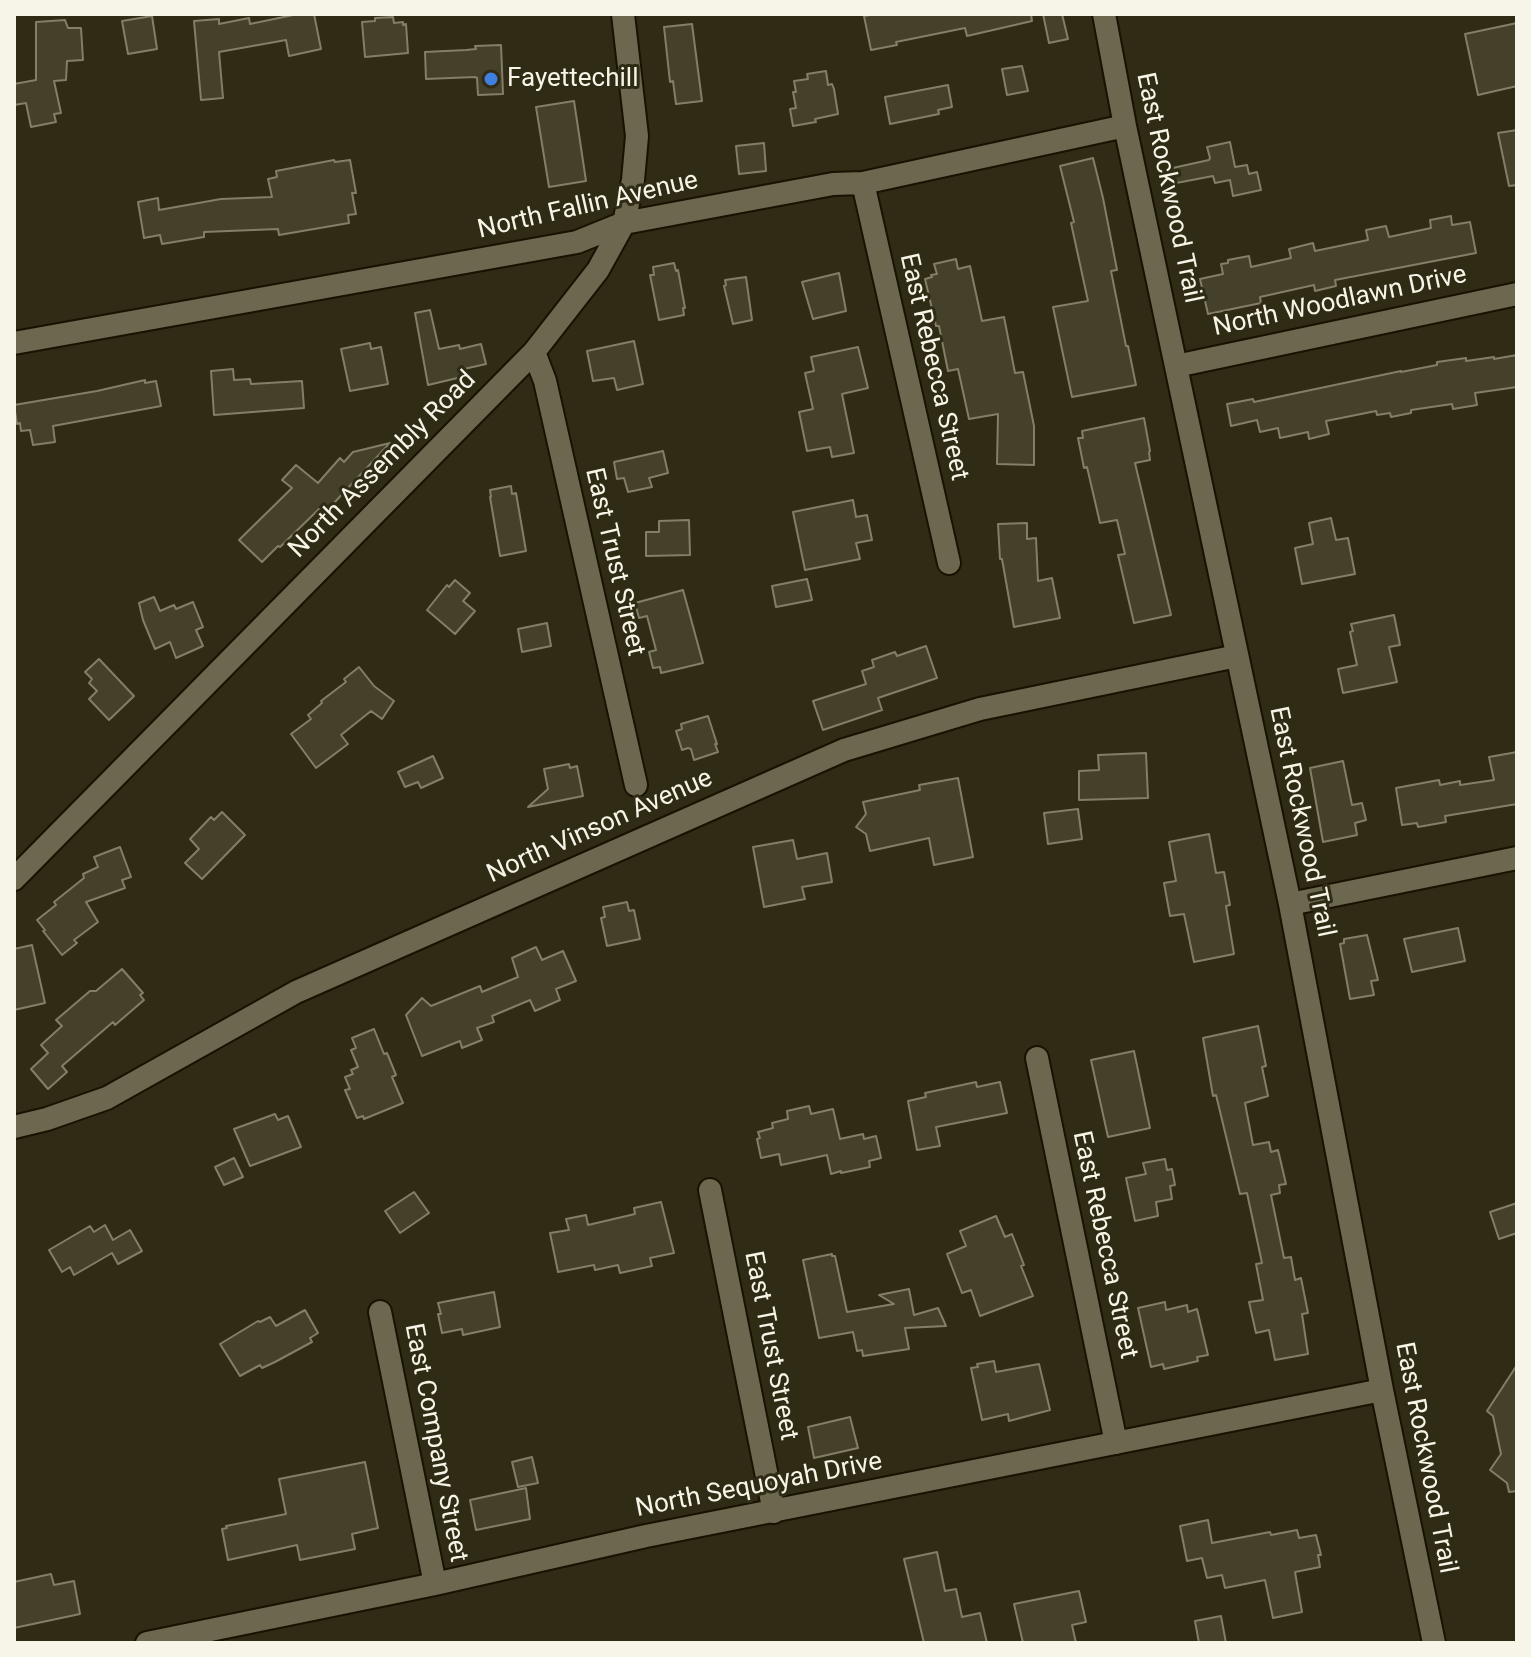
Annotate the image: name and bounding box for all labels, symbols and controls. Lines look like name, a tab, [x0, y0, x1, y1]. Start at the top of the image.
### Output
place label: Fayettechill	[507, 63, 639, 95]
marker: Fayettechill	[482, 70, 500, 88]
street label: East Rockwood Trail	[1128, 70, 1208, 306]
street label: North Fallin Avenue	[475, 165, 701, 247]
street label: East Rebecca Street	[892, 251, 974, 483]
street label: North Woodlawn Drive	[1210, 260, 1470, 344]
street label: North Assembly Road	[283, 365, 483, 565]
street label: East Trust Street	[577, 465, 651, 659]
street label: East Rockwood Trail	[1261, 704, 1341, 940]
street label: North Vinson Avenue	[482, 763, 718, 891]
street label: East Rebecca Street	[1065, 1128, 1143, 1362]
street label: East Trust Street	[736, 1249, 804, 1443]
street label: East Company Street	[397, 1321, 473, 1565]
street label: East Rockwood Trail	[1387, 1340, 1463, 1576]
street label: North Sequoyah Drive	[633, 1447, 885, 1525]

